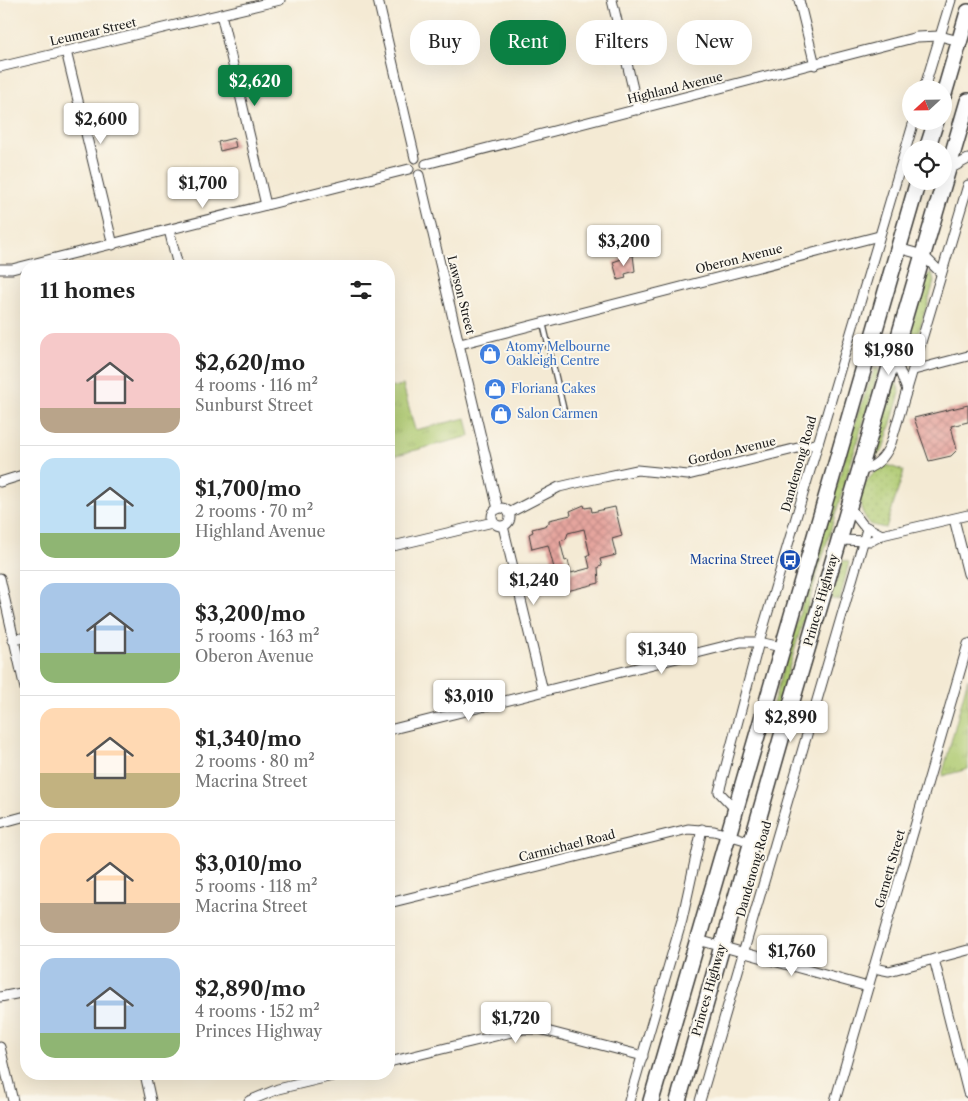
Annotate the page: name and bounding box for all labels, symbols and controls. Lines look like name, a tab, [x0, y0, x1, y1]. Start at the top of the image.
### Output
street label: Leumear Street	[48, 14, 138, 49]
chip: Buy	[410, 20, 480, 65]
chip: Rent	[490, 20, 566, 65]
chip: Filters	[576, 20, 667, 65]
chip: New	[677, 20, 752, 65]
pin: $2,620	[214, 64, 296, 107]
street label: Highland Avenue	[626, 68, 724, 107]
text: $2,620	[229, 71, 281, 91]
north arrow	[902, 80, 952, 130]
map controls	[902, 80, 952, 190]
pin: $2,600	[60, 102, 142, 145]
text: $2,600	[75, 109, 127, 129]
button: locate	[902, 140, 952, 190]
pin: $1,700	[162, 166, 244, 209]
text: $1,700	[178, 173, 228, 193]
pin: $3,200	[583, 224, 665, 267]
text: $3,200	[598, 231, 650, 251]
street label: Oberon Avenue	[694, 240, 784, 277]
street label: Lawson Street	[444, 254, 479, 337]
icon: filters	[347, 276, 375, 304]
text: 11 homes	[40, 278, 135, 303]
pin: $1,980	[848, 334, 930, 376]
place label: Atomy Melbourne Oakleigh Centre	[505, 339, 610, 368]
text: $1,980	[864, 340, 914, 360]
shop icon: Atomy Melbourne Oakleigh Centre	[478, 342, 502, 366]
text: $2,620/mo	[195, 350, 305, 375]
icon: home	[80, 353, 140, 413]
text: 4 rooms · 116 m²	[195, 375, 318, 395]
shop icon: Floriana Cakes	[483, 377, 507, 401]
place label: Floriana Cakes	[511, 381, 596, 396]
text: Sunburst Street	[195, 395, 313, 415]
shop icon: Salon Carmen	[489, 402, 513, 426]
place label: Salon Carmen	[517, 406, 599, 421]
street label: Dandenong Road	[778, 413, 820, 514]
street label: Gordon Avenue	[687, 433, 777, 468]
text: $1,700/mo	[195, 476, 301, 501]
icon: home	[80, 478, 140, 538]
text: 2 rooms · 70 m²	[195, 501, 313, 521]
text: Highland Avenue	[195, 521, 325, 541]
bus stop icon: Macrina Street	[778, 548, 802, 572]
place label: Macrina Street	[690, 552, 775, 567]
street label: Princes Highway	[800, 552, 841, 648]
pin: $1,240	[493, 564, 575, 606]
text: $1,240	[509, 570, 559, 590]
text: $3,200/mo	[195, 601, 305, 626]
icon: home	[80, 603, 140, 663]
text: 5 rooms · 163 m²	[195, 626, 320, 646]
pin: $1,340	[621, 632, 703, 675]
text: $1,340	[637, 639, 687, 659]
text: Oberon Avenue	[195, 646, 314, 666]
pin: $3,010	[428, 680, 510, 722]
text: $3,010	[444, 686, 494, 706]
pin: $2,890	[750, 700, 832, 743]
text: $2,890	[765, 707, 817, 727]
text: $1,340/mo	[195, 726, 301, 751]
icon: home	[80, 728, 140, 788]
text: 2 rooms · 80 m²	[195, 751, 315, 771]
text: Macrina Street	[195, 771, 307, 791]
street label: Dandenong Road	[733, 818, 775, 919]
street label: Carmichael Road	[517, 826, 617, 865]
street label: Garnett Street	[871, 827, 908, 910]
text: $3,010/mo	[195, 851, 302, 876]
icon: home	[80, 853, 140, 913]
text: 5 rooms · 118 m²	[195, 876, 318, 896]
text: Macrina Street	[195, 896, 307, 916]
pin: $1,760	[751, 934, 833, 977]
text: $1,760	[768, 941, 816, 961]
street label: Princes Highway	[688, 942, 729, 1038]
text: $2,890/mo	[195, 976, 306, 1001]
icon: home	[80, 978, 140, 1038]
text: 4 rooms · 152 m²	[195, 1001, 320, 1021]
pin: $1,720	[475, 1002, 557, 1044]
text: $1,720	[492, 1008, 540, 1028]
text: Princes Highway	[195, 1021, 322, 1041]

